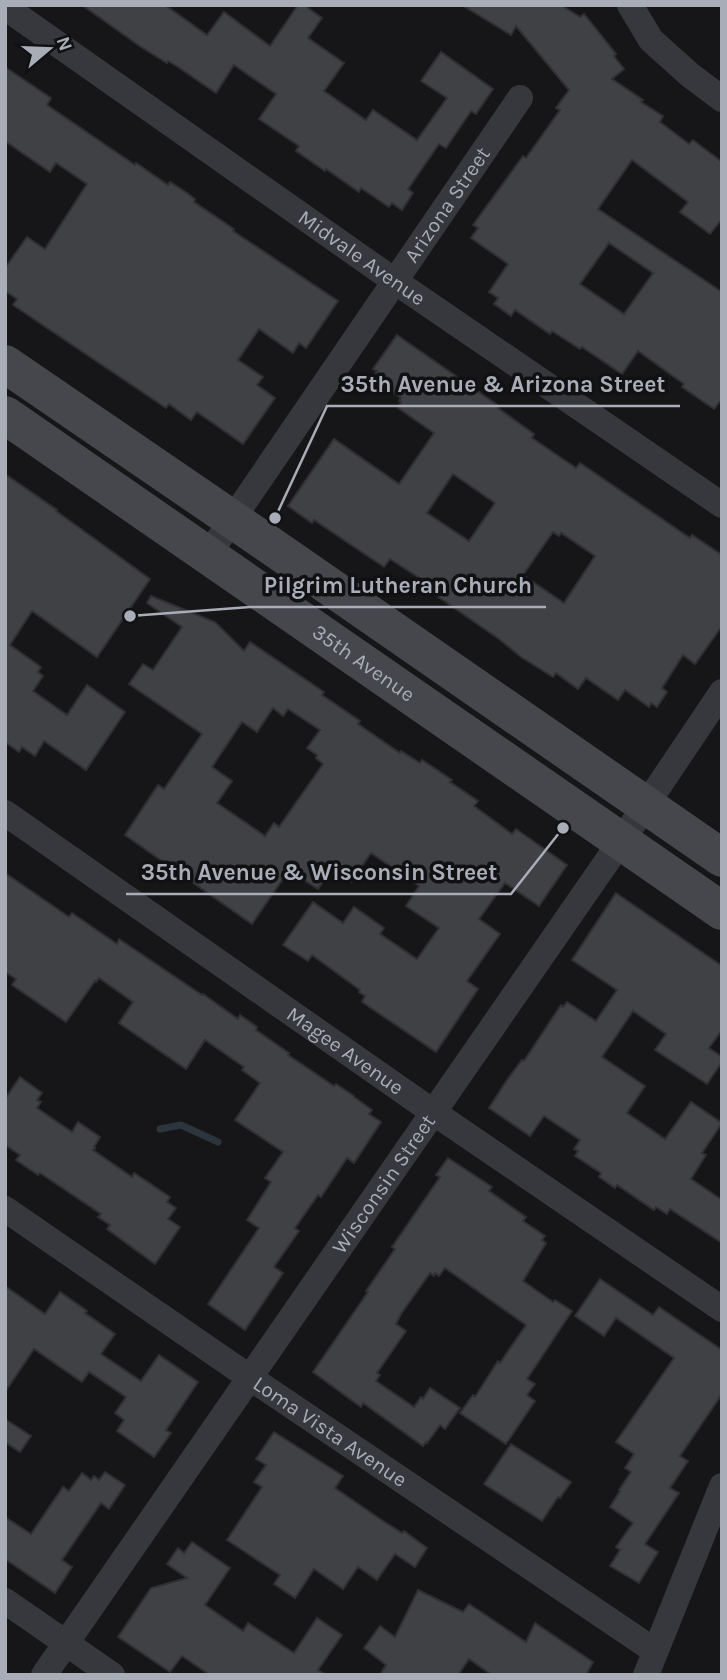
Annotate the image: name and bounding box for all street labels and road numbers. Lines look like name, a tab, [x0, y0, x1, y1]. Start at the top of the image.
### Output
street label: Arizona Street	[399, 143, 495, 267]
street label: Midvale Avenue	[294, 205, 430, 310]
street label: 35th Avenue	[308, 619, 419, 707]
street label: Magee Avenue	[282, 1002, 408, 1100]
street label: Wisconsin Street	[327, 1110, 440, 1258]
street label: Loma Vista Avenue	[249, 1371, 411, 1492]

